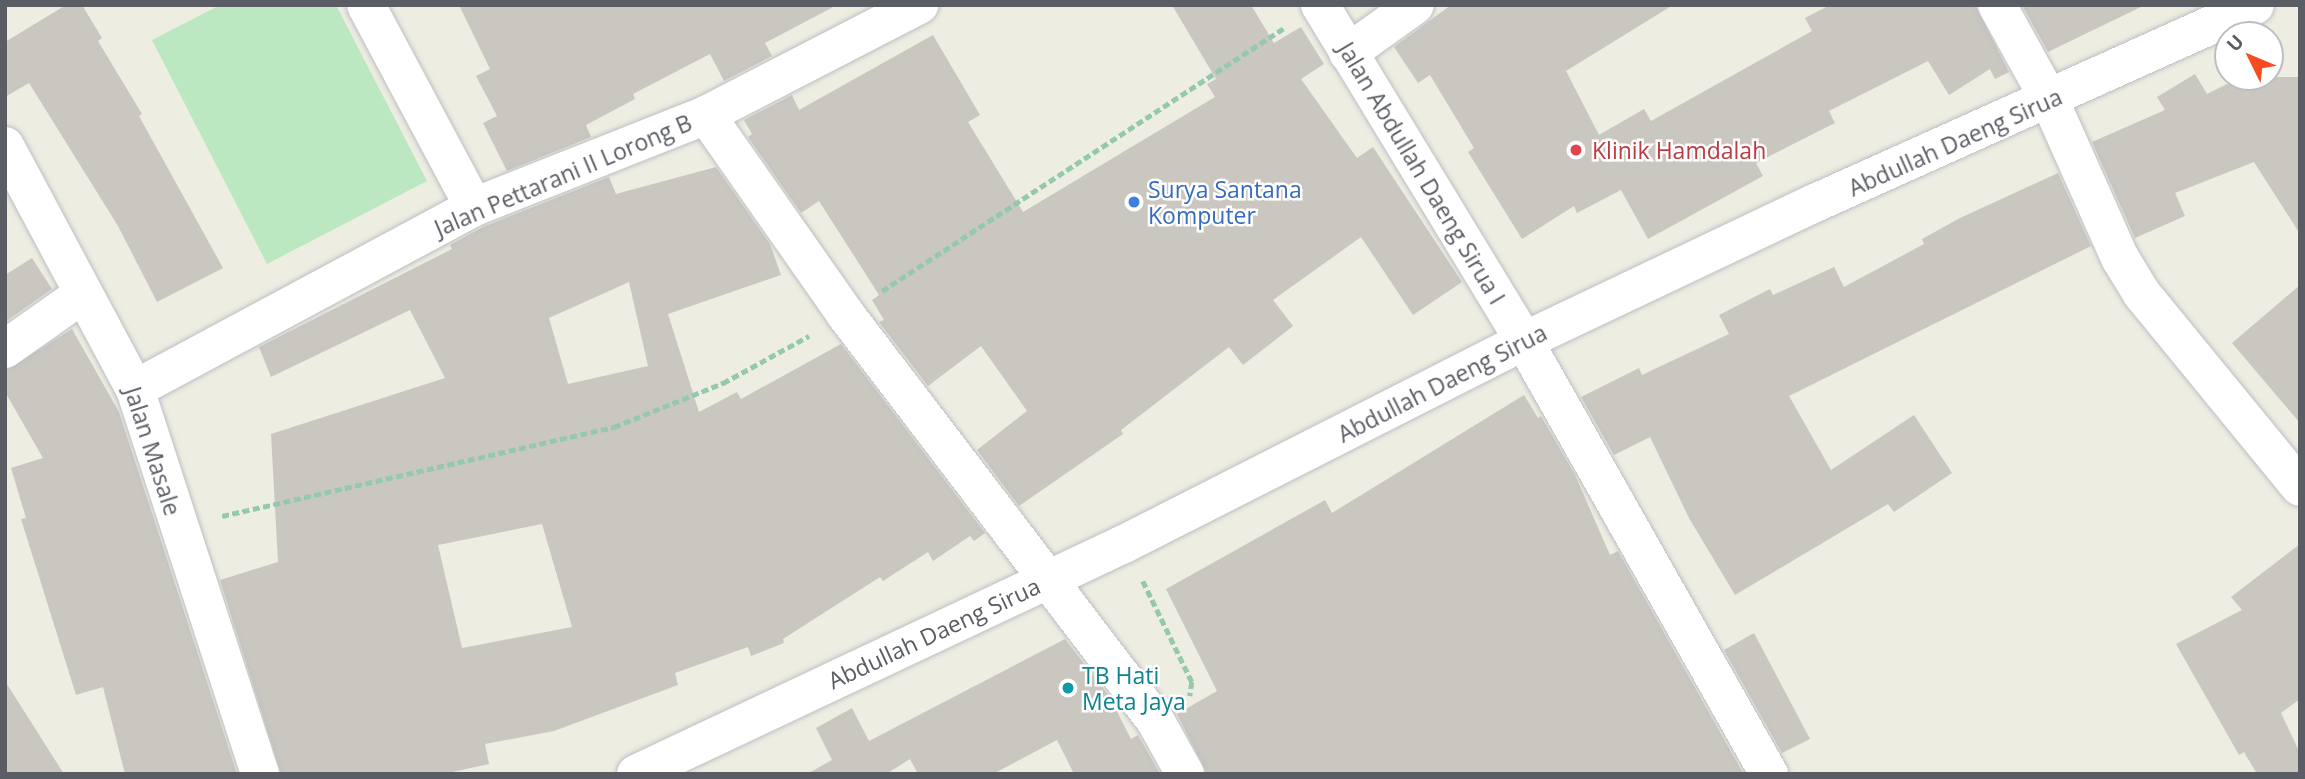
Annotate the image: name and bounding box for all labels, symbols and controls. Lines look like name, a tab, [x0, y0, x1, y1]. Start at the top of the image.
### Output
north arrow	[2214, 21, 2284, 91]
text: U	[2221, 29, 2250, 57]
street label: Jalan Abdullah Daeng Sirua I	[1333, 37, 1511, 309]
street label: Abdullah Daeng Sirua	[1844, 82, 2066, 202]
street label: Jalan Pettarani II Lorong B	[430, 108, 696, 242]
place label: Klinik Hamdalah	[1592, 136, 1766, 164]
marker: Klinik Hamdalah	[1566, 140, 1586, 160]
place label: Surya Santana Komputer	[1148, 175, 1302, 229]
marker: Surya Santana Komputer	[1126, 194, 1142, 210]
street label: Abdullah Daeng Sirua	[1333, 318, 1551, 448]
street label: Jalan Masale	[119, 383, 187, 519]
street label: Abdullah Daeng Sirua	[824, 572, 1044, 694]
place label: TB Hati Meta Jaya	[1082, 661, 1186, 715]
marker: TB Hati Meta Jaya	[1060, 680, 1076, 696]

